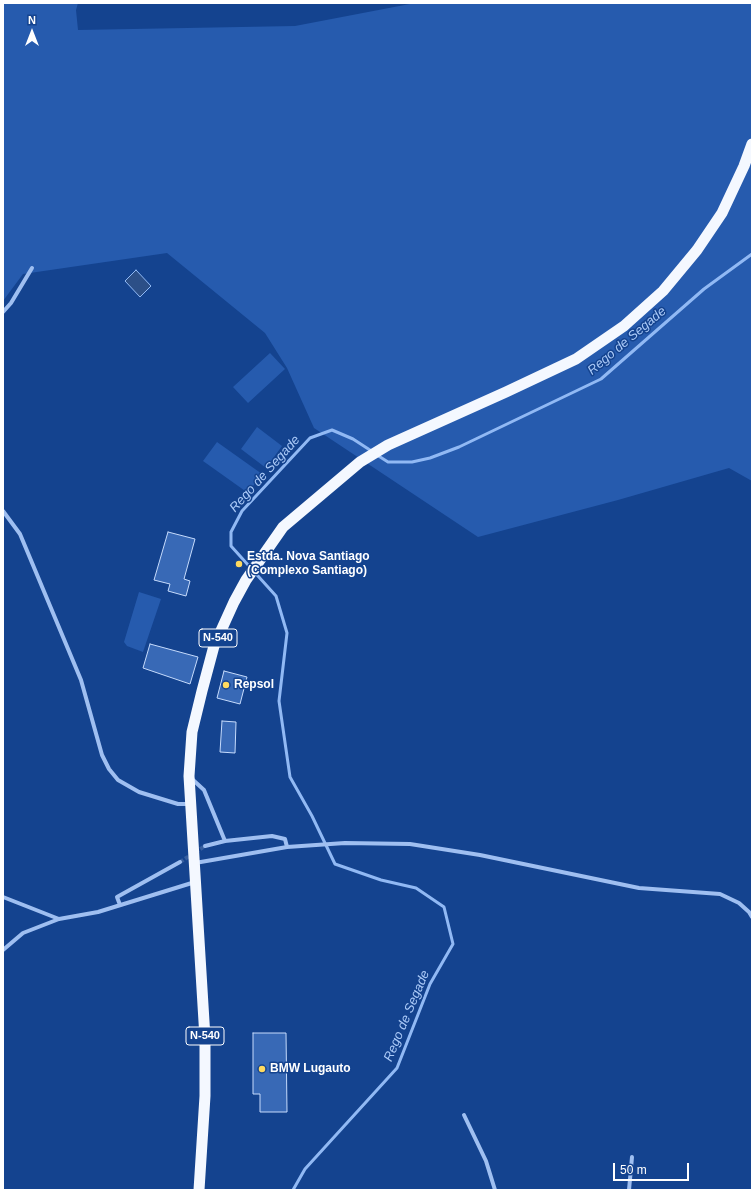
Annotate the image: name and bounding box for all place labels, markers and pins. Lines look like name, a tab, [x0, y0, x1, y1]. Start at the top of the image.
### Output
place label: Estda. Nova Santiago (Complexo Santiago)	[247, 550, 370, 578]
marker: Estda. Nova Santiago (Complexo Santiago)	[234, 559, 244, 569]
place label: Repsol	[234, 678, 274, 692]
marker: Repsol	[221, 680, 231, 690]
place label: BMW Lugauto	[270, 1062, 351, 1076]
marker: BMW Lugauto	[257, 1064, 267, 1074]

